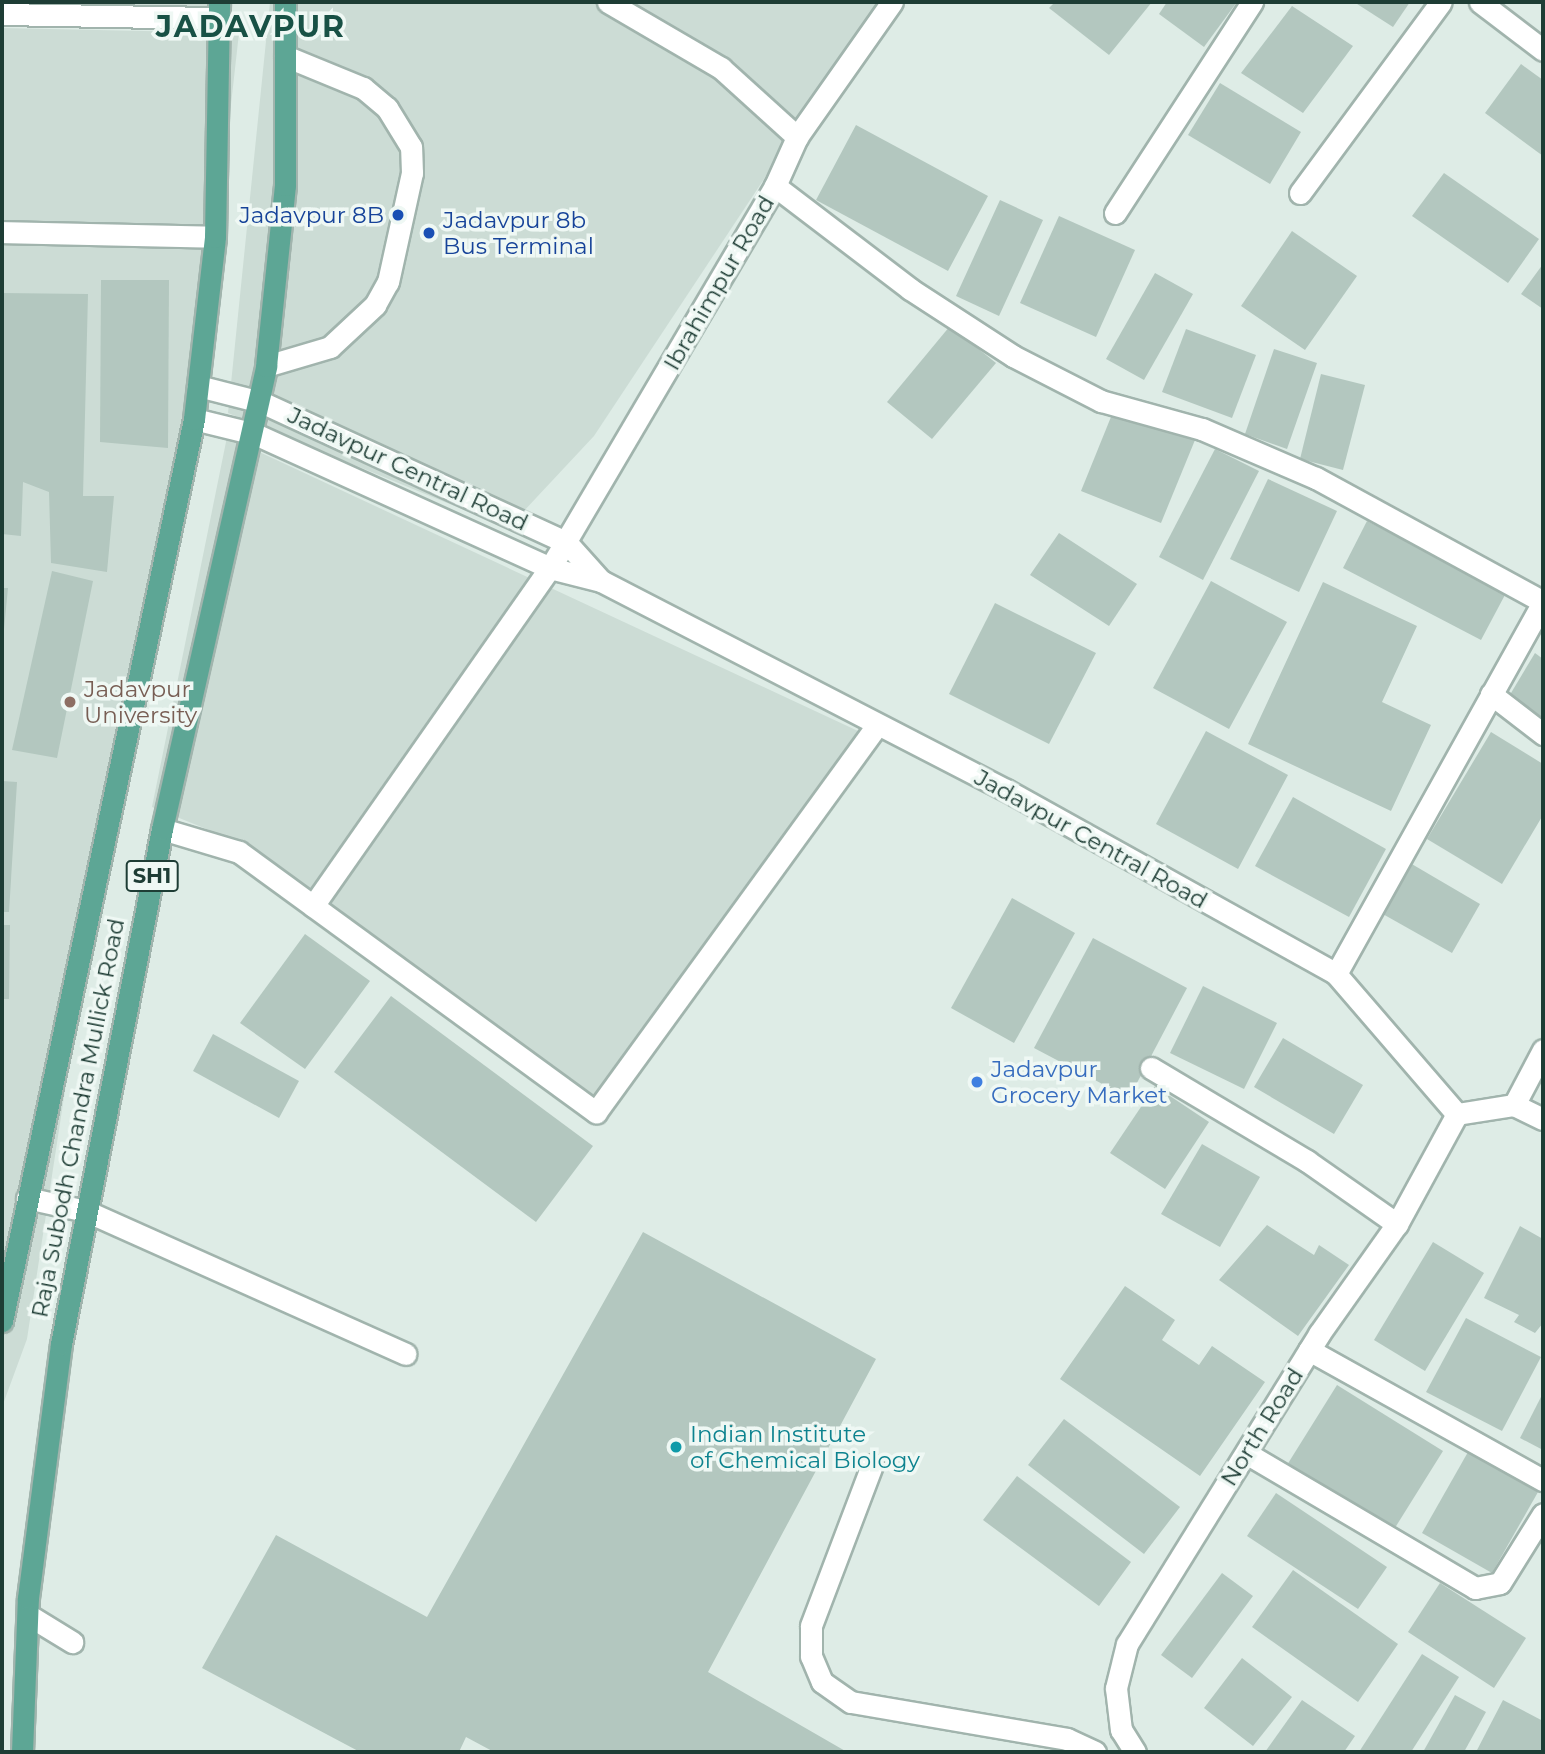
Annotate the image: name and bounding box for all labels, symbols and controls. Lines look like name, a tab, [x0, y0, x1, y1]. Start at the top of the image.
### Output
district label: JADAVPUR	[157, 9, 345, 45]
street label: Ibrahimpur Road	[658, 191, 780, 375]
place label: Jadavpur 8B	[239, 201, 384, 229]
place label: Jadavpur 8b Bus Terminal	[443, 206, 594, 260]
marker: Jadavpur 8B	[390, 207, 406, 223]
marker: Jadavpur 8b Bus Terminal	[421, 225, 437, 241]
street label: Jadavpur Central Road	[284, 401, 532, 537]
place label: Jadavpur University	[84, 675, 197, 729]
marker: Jadavpur University	[62, 694, 78, 710]
street label: Jadavpur Central Road	[970, 764, 1212, 914]
road number: SH1	[124, 858, 180, 894]
street label: Raja Subodh Chandra Mullick Road	[26, 916, 130, 1320]
place label: Jadavpur Grocery Market	[991, 1055, 1167, 1109]
marker: Jadavpur Grocery Market	[969, 1074, 985, 1090]
street label: North Road	[1215, 1363, 1309, 1491]
place label: Indian Institute of Chemical Biology	[690, 1420, 920, 1474]
marker: Indian Institute of Chemical Biology	[668, 1439, 684, 1455]

